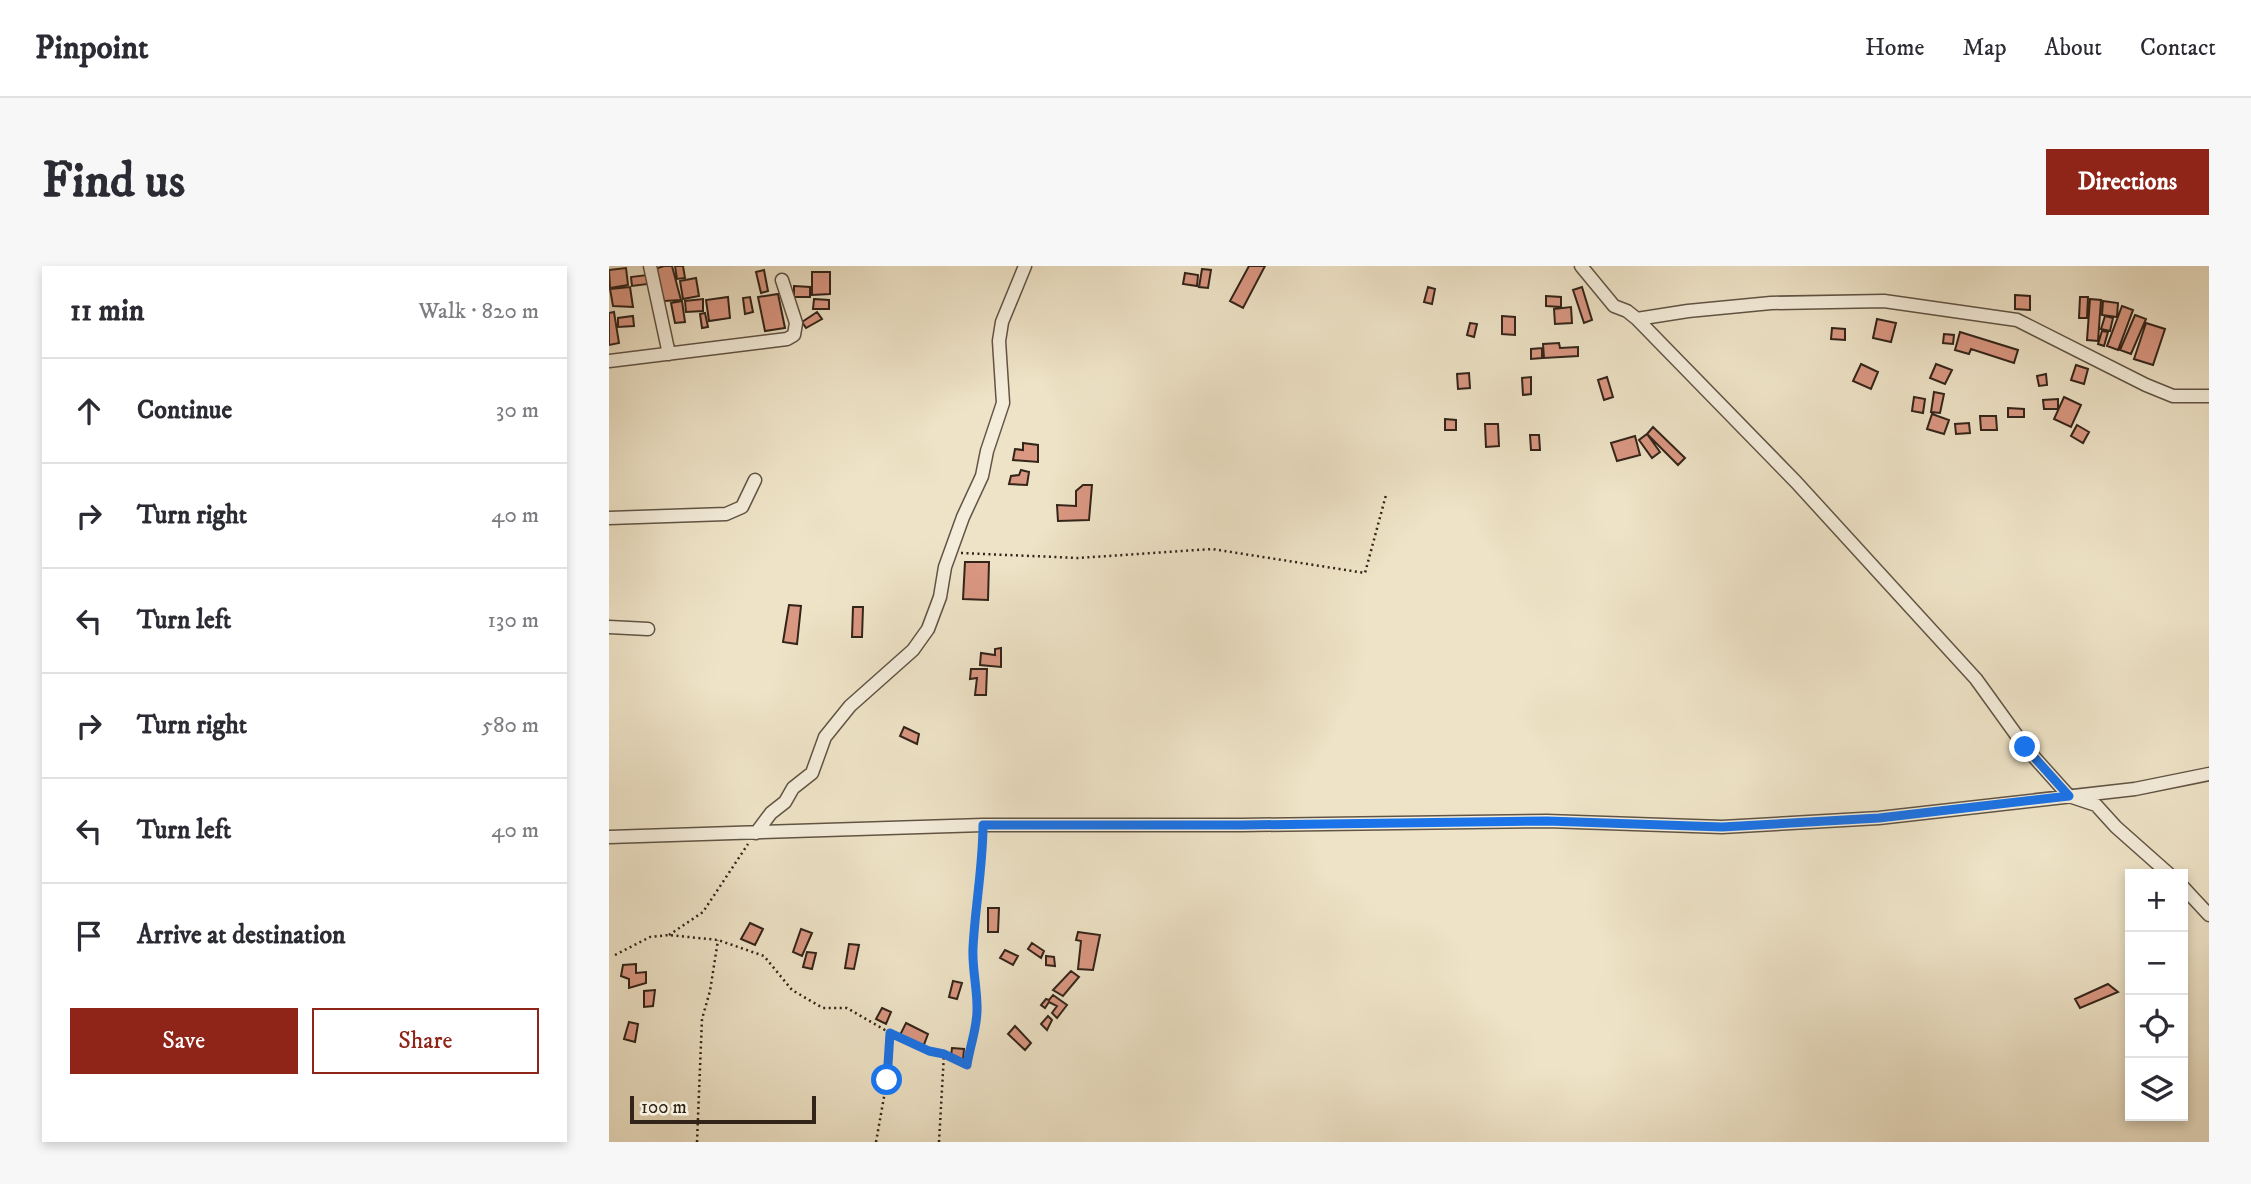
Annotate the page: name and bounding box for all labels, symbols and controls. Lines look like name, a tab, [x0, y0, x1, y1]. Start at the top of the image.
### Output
text: Pinpoint	[35, 28, 149, 69]
text: Home	[1865, 33, 1924, 63]
text: Map	[1962, 33, 2007, 63]
text: About	[2045, 33, 2102, 63]
text: Contact	[2140, 33, 2216, 63]
button: Directions	[2046, 149, 2209, 215]
text: Find us	[42, 151, 185, 213]
text: 11 min	[70, 293, 144, 330]
text: Walk · 820 m	[418, 297, 539, 326]
icon: ahead	[70, 392, 108, 430]
text: Continue	[137, 394, 232, 427]
text: 30 m	[496, 396, 539, 425]
icon: right	[70, 497, 108, 535]
text: Turn right	[137, 499, 247, 532]
text: 40 m	[491, 501, 539, 530]
icon: left	[70, 602, 108, 640]
text: Turn left	[137, 604, 231, 637]
text: 130 m	[487, 606, 539, 635]
icon: right	[70, 707, 108, 745]
text: Turn right	[137, 709, 247, 742]
text: 580 m	[482, 711, 539, 740]
route end	[2009, 731, 2040, 762]
icon: left	[70, 812, 108, 850]
text: Turn left	[137, 814, 231, 847]
text: 40 m	[491, 816, 539, 845]
map controls	[2125, 869, 2188, 1121]
button: +	[2125, 869, 2188, 932]
icon: arrive	[70, 917, 108, 955]
text: Arrive at destination	[137, 919, 346, 952]
button: −	[2125, 932, 2188, 995]
button: locate	[2125, 995, 2188, 1058]
button: Save	[70, 1008, 298, 1074]
button: Share	[312, 1008, 539, 1074]
button: layers	[2125, 1058, 2188, 1121]
route start	[871, 1064, 902, 1095]
scale bar	[630, 1093, 815, 1125]
text: 100 m	[641, 1096, 687, 1119]

